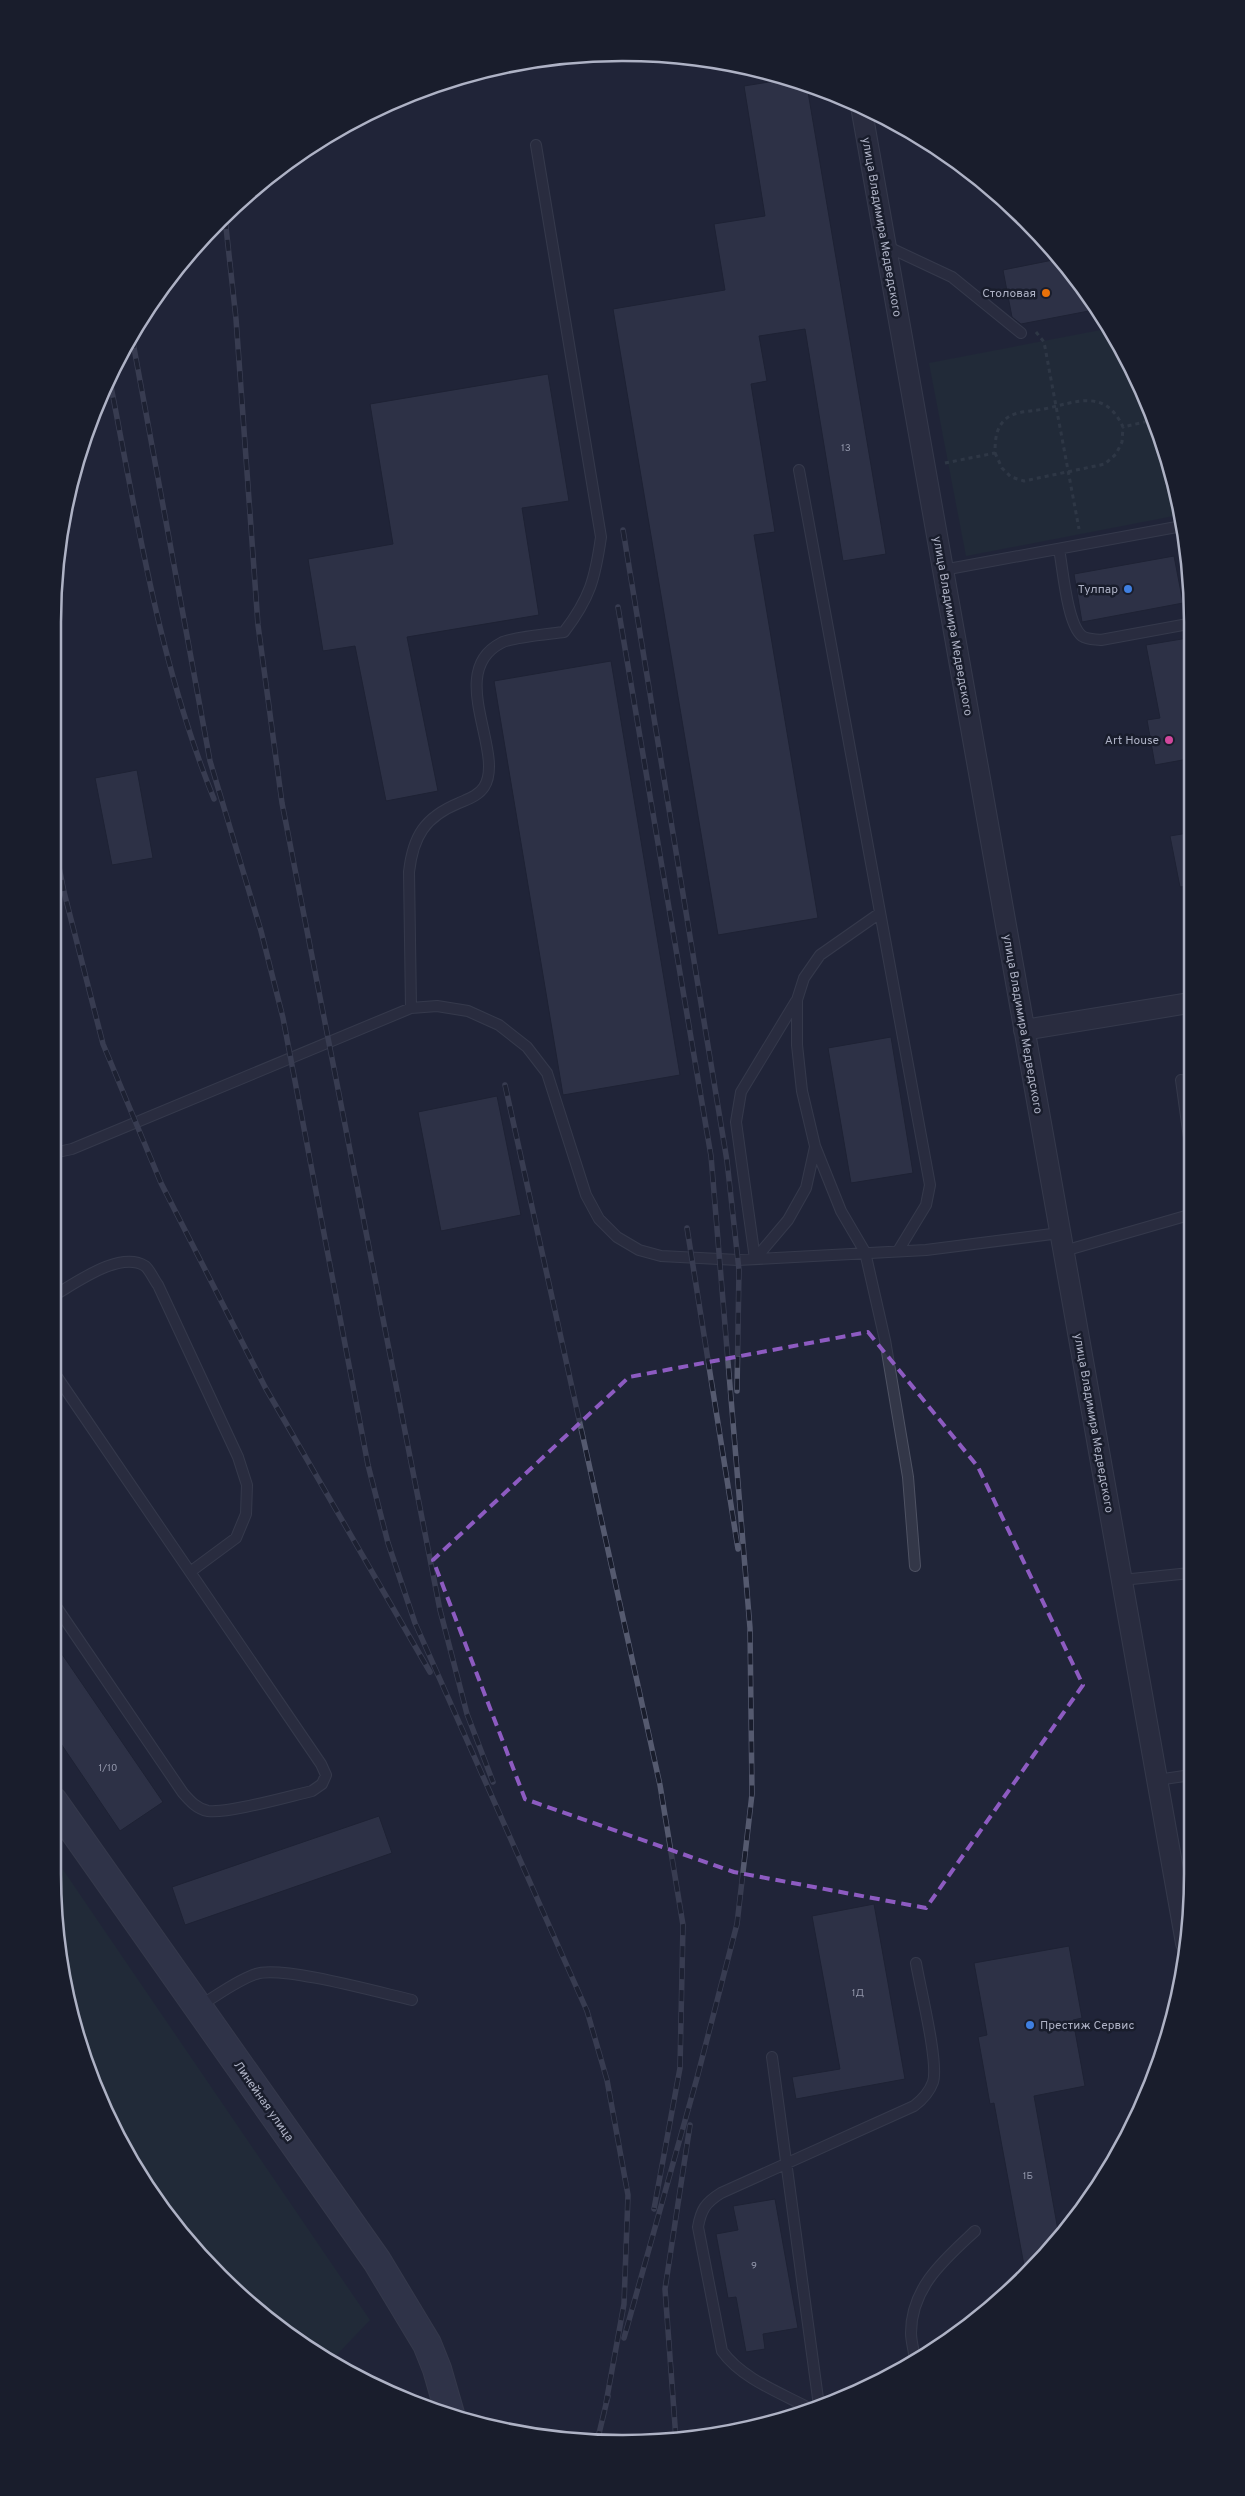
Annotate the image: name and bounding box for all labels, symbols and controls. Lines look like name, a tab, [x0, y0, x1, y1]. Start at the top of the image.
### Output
street label: улица Владимира Медведского	[857, 136, 905, 319]
place label: Столовая	[982, 286, 1036, 302]
marker: Столовая	[1040, 287, 1052, 299]
house number: 13	[841, 442, 851, 455]
street label: улица Владимира Медведского	[928, 535, 976, 718]
place label: Тулпар	[1078, 582, 1118, 598]
marker: Тулпар	[1122, 583, 1134, 595]
place label: Art House	[1105, 733, 1159, 749]
marker: Art House	[1163, 734, 1175, 746]
street label: улица Владимира Медведского	[998, 933, 1046, 1116]
street label: улица Владимира Медведского	[1069, 1332, 1117, 1515]
house number: 1/10	[99, 1762, 117, 1775]
house number: 1Д	[852, 1987, 865, 2000]
place label: Престиж Сервис	[1040, 2018, 1134, 2034]
marker: Престиж Сервис	[1024, 2019, 1036, 2031]
street label: Линейная улица	[229, 2058, 297, 2145]
house number: 1Б	[1023, 2170, 1033, 2183]
house number: 9	[751, 2260, 757, 2273]

